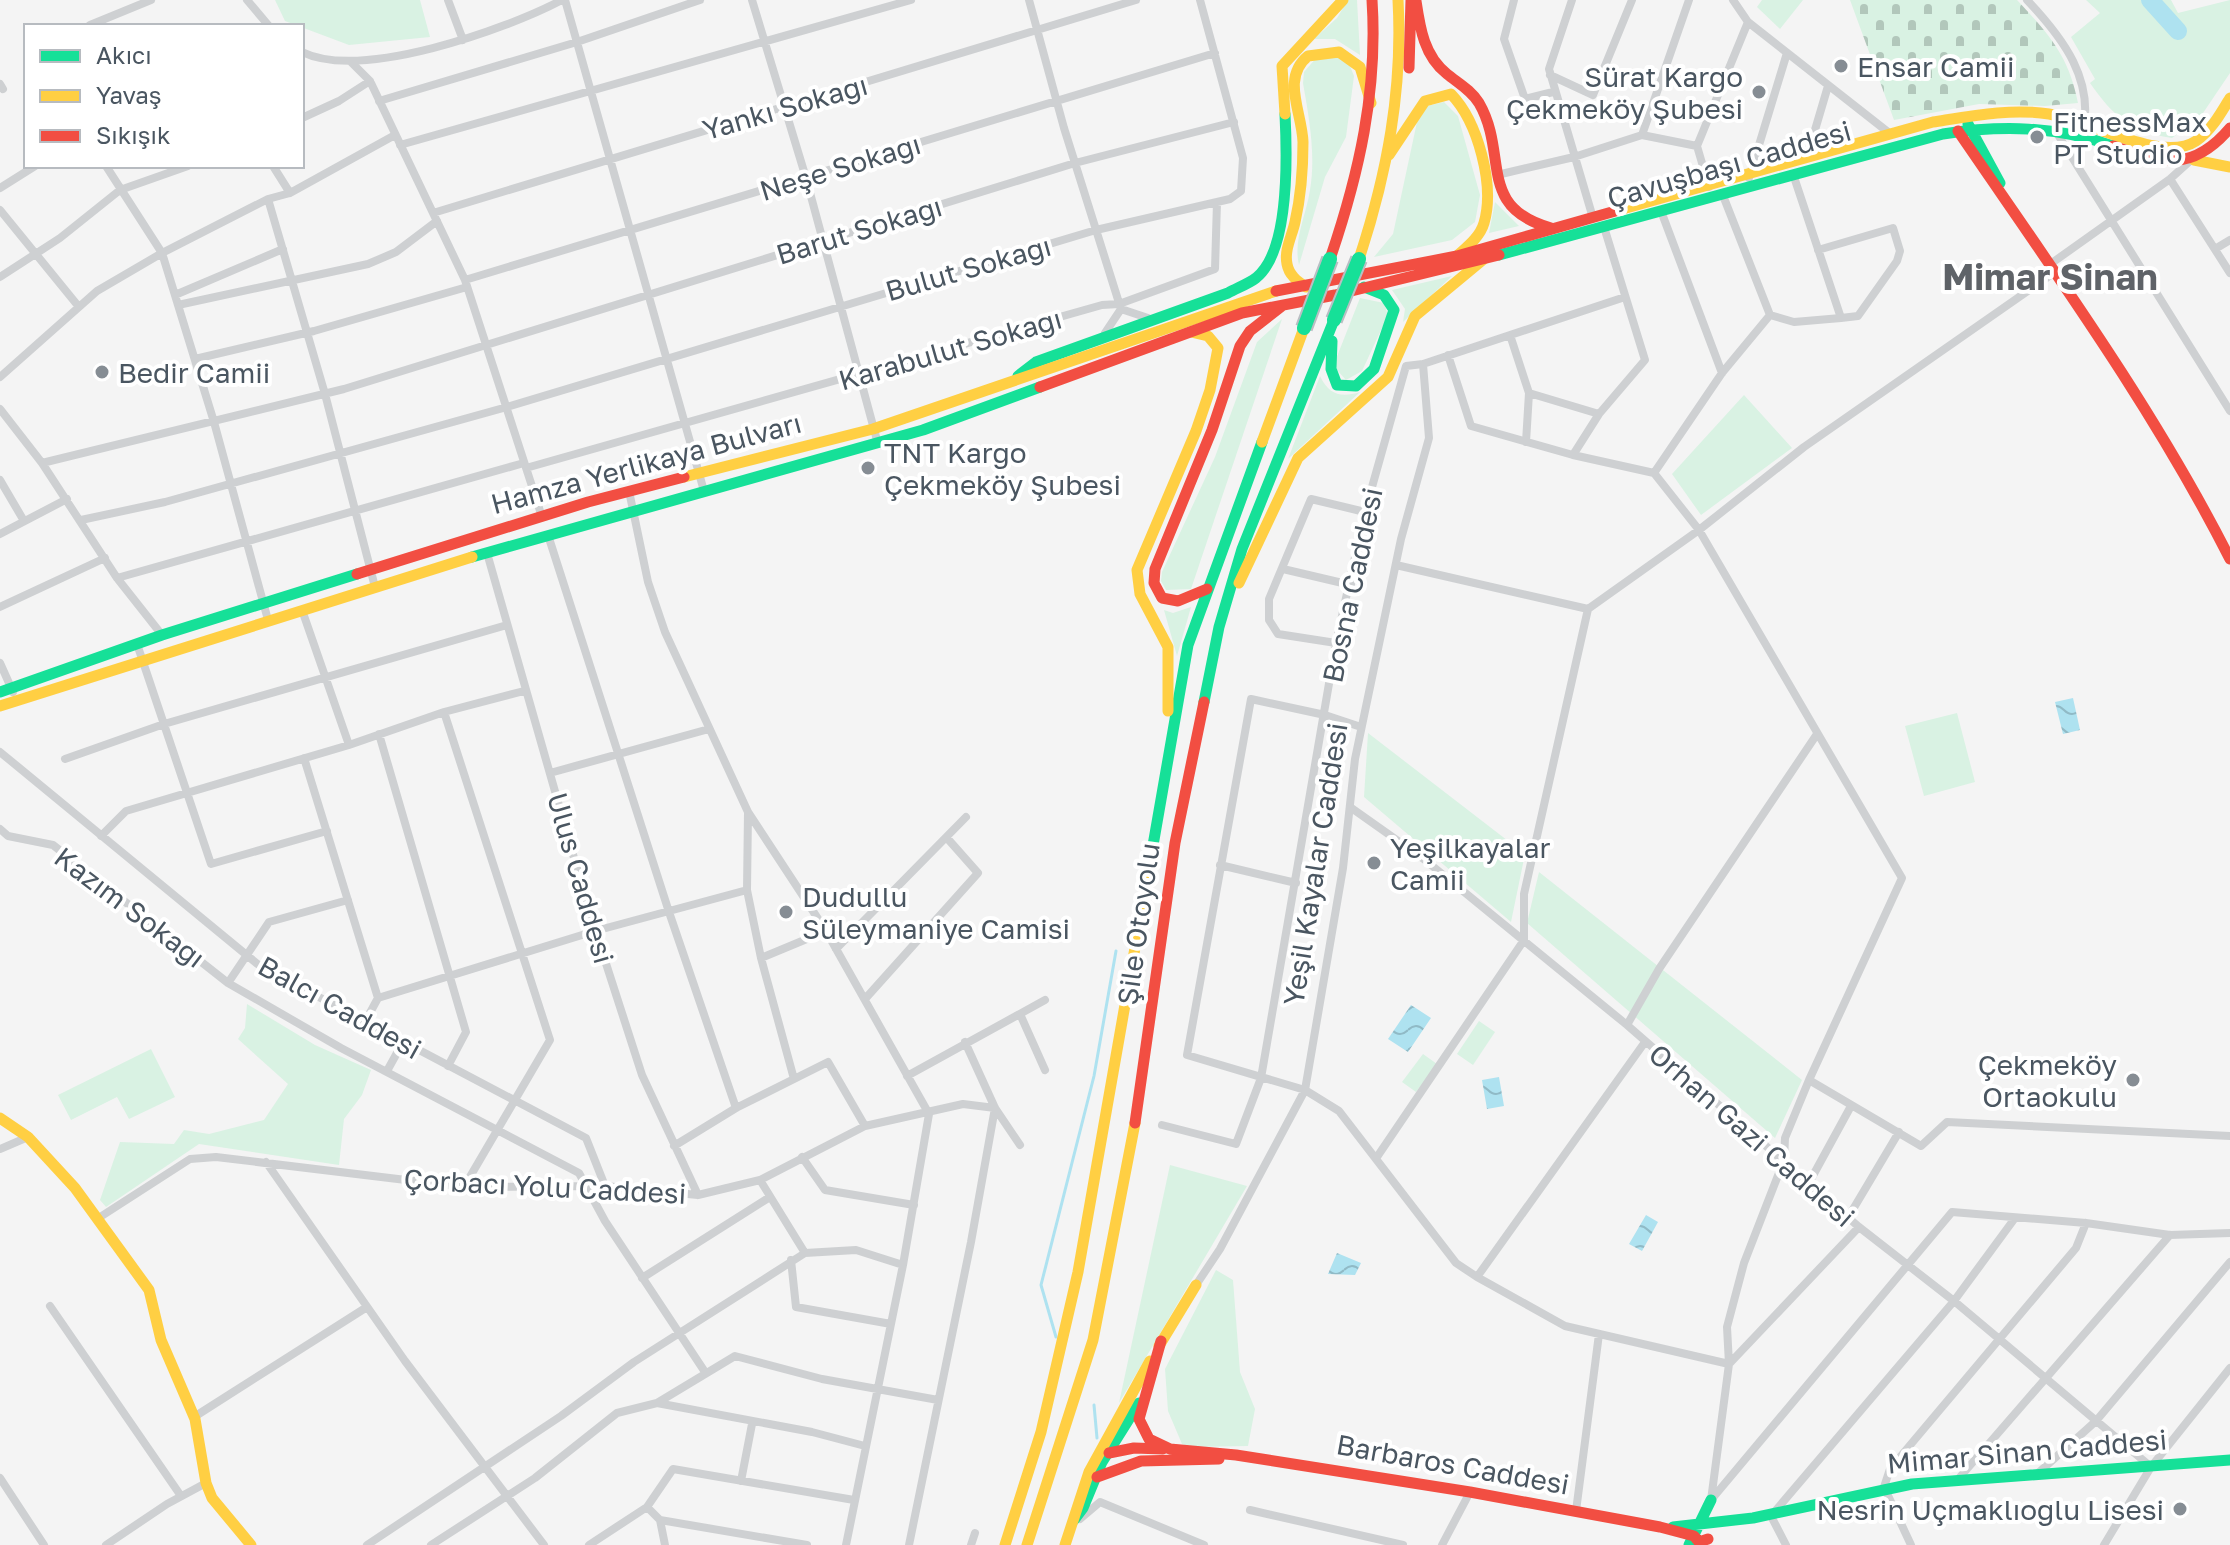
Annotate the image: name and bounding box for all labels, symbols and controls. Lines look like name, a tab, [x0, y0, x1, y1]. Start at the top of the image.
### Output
legend	[24, 24, 304, 168]
text: Akıcı	[96, 40, 152, 69]
place label: Ensar Camii	[1857, 50, 2015, 83]
marker: Ensar Camii	[1832, 57, 1850, 75]
place label: Sürat Kargo Çekmeköy Şubesi	[1506, 60, 1743, 125]
street label: Yankı Sokağı	[699, 68, 871, 146]
text: Yavaş	[96, 80, 162, 109]
marker: Sürat Kargo Çekmeköy Şubesi	[1750, 83, 1768, 101]
place label: FitnessMax PT Studio	[2053, 105, 2207, 170]
street label: Çavuşbaşı Caddesi	[1603, 113, 1855, 215]
text: Sıkışık	[96, 120, 171, 149]
street label: Neşe Sokağı	[756, 127, 924, 207]
marker: FitnessMax PT Studio	[2028, 128, 2046, 146]
street label: Barut Sokağı	[772, 189, 946, 271]
street label: Bulut Sokağı	[881, 229, 1055, 307]
district label: Mimar Sinan	[1942, 255, 2158, 298]
street label: Karabulut Sokağı	[835, 301, 1065, 397]
place label: Bedir Camii	[118, 356, 270, 389]
marker: Bedir Camii	[93, 363, 111, 381]
street label: Hamza Yerlikaya Bulvarı	[487, 406, 805, 520]
place label: TNT Kargo Çekmeköy Şubesi	[884, 436, 1121, 501]
marker: TNT Kargo Çekmeköy Şubesi	[859, 459, 877, 477]
street label: Bosna Caddesi	[1315, 485, 1389, 685]
street label: Yeşil Kayalar Caddesi	[1276, 720, 1354, 1008]
street label: Ulus Caddesi	[541, 789, 621, 967]
place label: Yeşilkayalar Camii	[1390, 831, 1550, 896]
street label: Kazım Sokağı	[48, 840, 212, 974]
street label: Şile Otoyolu	[1110, 841, 1166, 1007]
marker: Yeşilkayalar Camii	[1365, 854, 1383, 872]
place label: Dudullu Süleymaniye Camisi	[802, 880, 1070, 945]
marker: Dudullu Süleymaniye Camisi	[777, 903, 795, 921]
street label: Balcı Caddesi	[253, 949, 427, 1065]
street label: Orhan Gazi Caddesi	[1643, 1037, 1861, 1233]
place label: Çekmeköy Ortaokulu	[1978, 1048, 2117, 1113]
marker: Çekmeköy Ortaokulu	[2124, 1071, 2142, 1089]
street label: Çorbacı Yolu Caddesi	[403, 1162, 687, 1210]
street label: Mimar Sinan Caddesi	[1886, 1422, 2168, 1480]
street label: Barbaros Caddesi	[1334, 1427, 1572, 1501]
place label: Nesrin Uçmaklıoğlu Lisesi	[1817, 1493, 2164, 1526]
marker: Nesrin Uçmaklıoğlu Lisesi	[2171, 1500, 2189, 1518]

